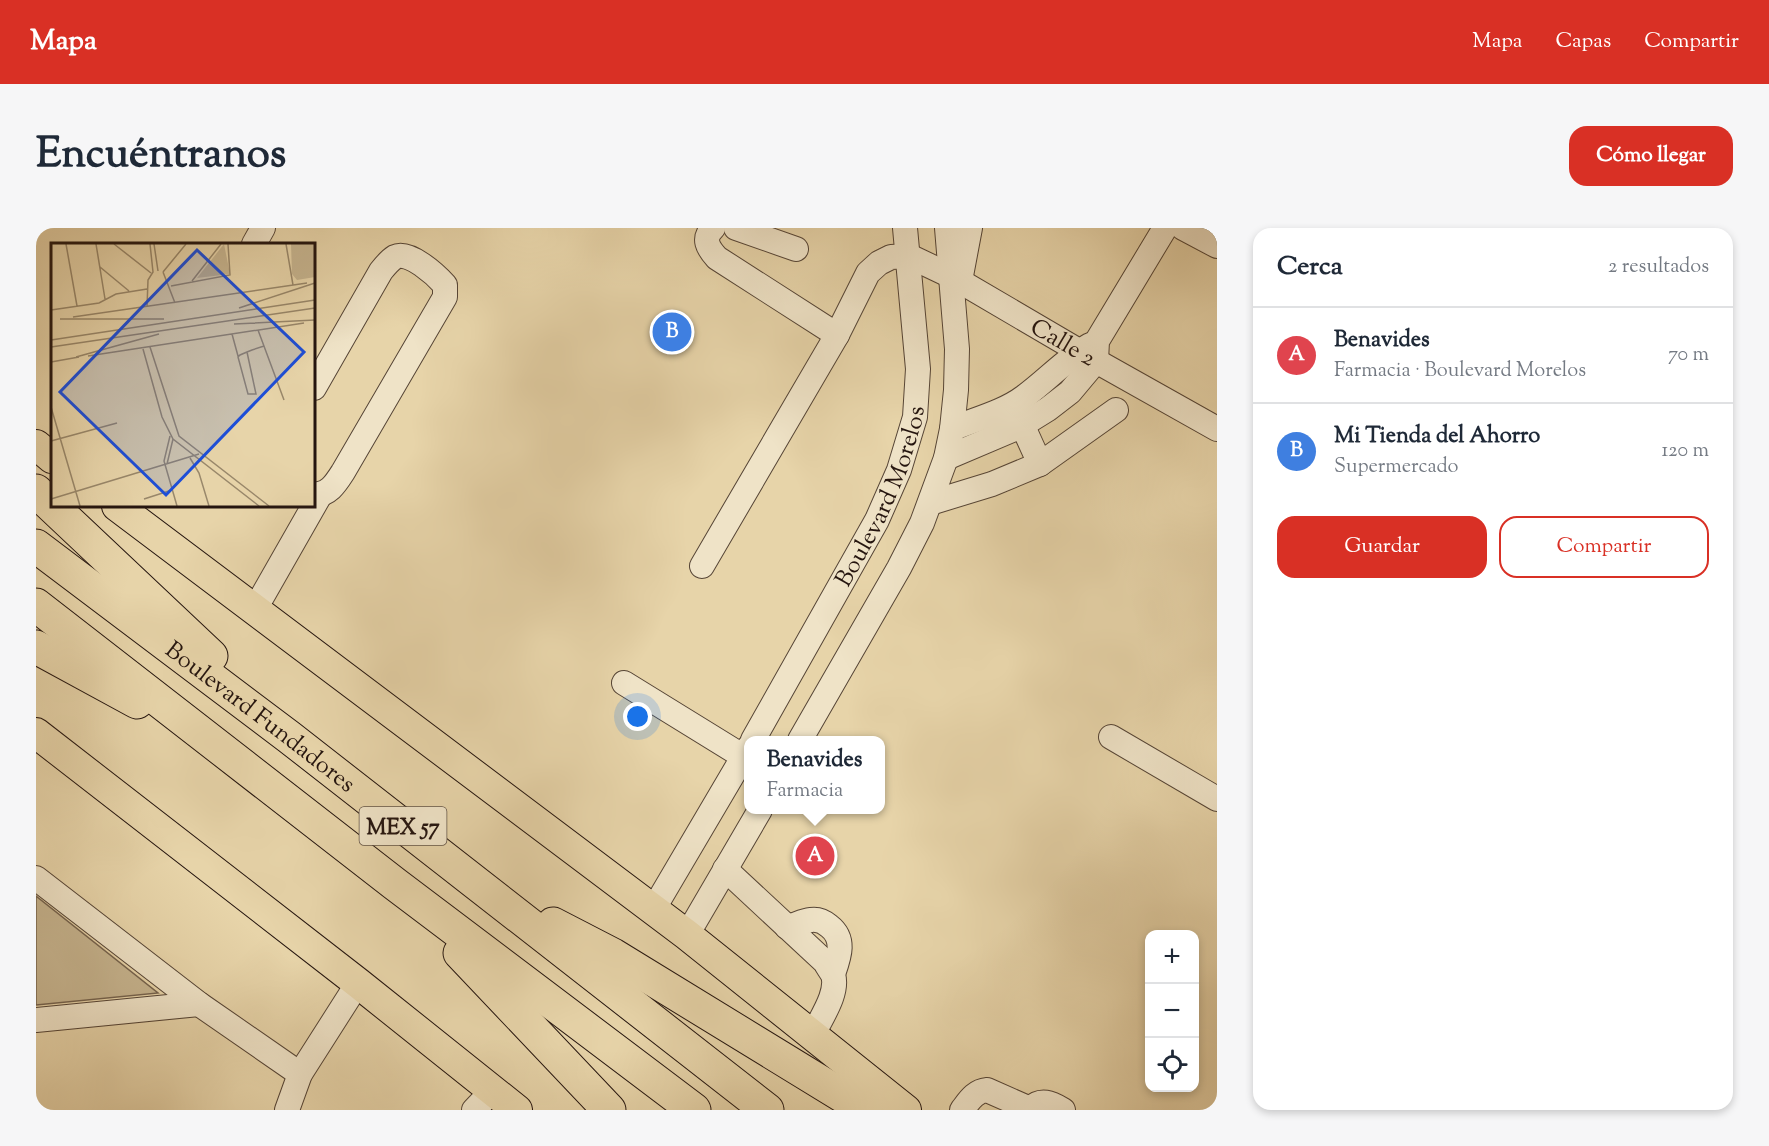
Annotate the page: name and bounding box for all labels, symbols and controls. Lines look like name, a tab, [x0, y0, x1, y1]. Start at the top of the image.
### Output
text: Mapa	[30, 22, 97, 62]
text: Mapa	[1472, 27, 1522, 57]
text: Capas	[1555, 27, 1611, 57]
text: Compartir	[1644, 27, 1739, 57]
text: Encuéntranos	[36, 126, 286, 186]
button: Cómo llegar	[1569, 126, 1733, 186]
inset map	[51, 243, 315, 507]
text: Cerca	[1277, 249, 1343, 286]
text: 2 resultados	[1608, 253, 1709, 282]
pin: B	[652, 310, 692, 354]
street label: Calle 2	[1023, 311, 1102, 376]
text: Benavides	[1334, 325, 1430, 357]
text: A	[1288, 341, 1305, 370]
text: 70 m	[1668, 341, 1709, 370]
text: Farmacia · Boulevard Morelos	[1334, 357, 1586, 386]
street label: Boulevard Morelos	[828, 405, 935, 594]
text: Mi Tienda del Ahorro	[1334, 421, 1540, 453]
text: B	[1290, 437, 1303, 466]
text: 120 m	[1661, 437, 1709, 466]
text: Supermercado	[1334, 453, 1459, 482]
button: Guardar	[1277, 516, 1487, 578]
button: Compartir	[1499, 516, 1709, 578]
street label: Boulevard Fundadores	[157, 634, 362, 802]
your location	[623, 702, 652, 731]
popup	[744, 736, 885, 814]
text: Benavides	[767, 745, 862, 777]
text: Farmacia	[767, 777, 843, 806]
road number: MEX 57	[360, 807, 446, 845]
pin: A	[796, 834, 834, 878]
map controls	[1145, 930, 1199, 1092]
button: +	[1145, 930, 1199, 984]
button: −	[1145, 984, 1199, 1038]
button: locate	[1145, 1038, 1199, 1092]

